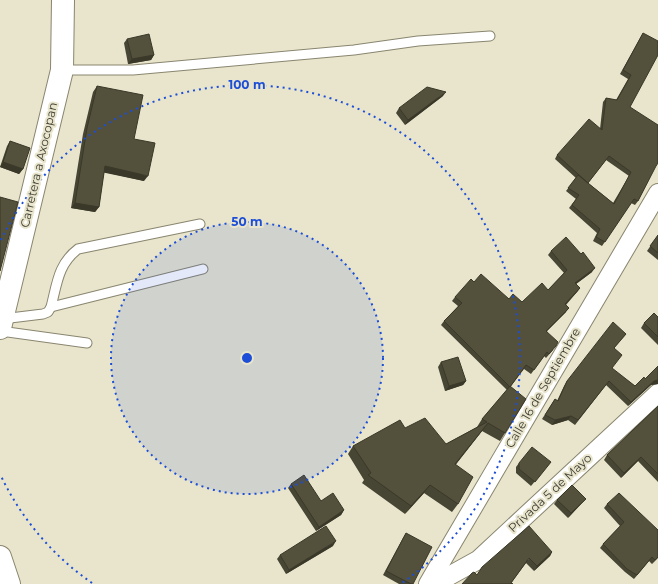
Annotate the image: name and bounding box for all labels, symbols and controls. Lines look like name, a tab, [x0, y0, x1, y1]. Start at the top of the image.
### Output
text: 100 m	[229, 77, 265, 92]
street label: Carretera a Axocopan	[17, 101, 60, 229]
text: 50 m	[231, 214, 263, 229]
street label: Calle 16 de Septiembre	[502, 325, 583, 451]
centre of rings	[240, 351, 254, 365]
street label: Privada 5 de Mayo	[505, 450, 594, 535]

